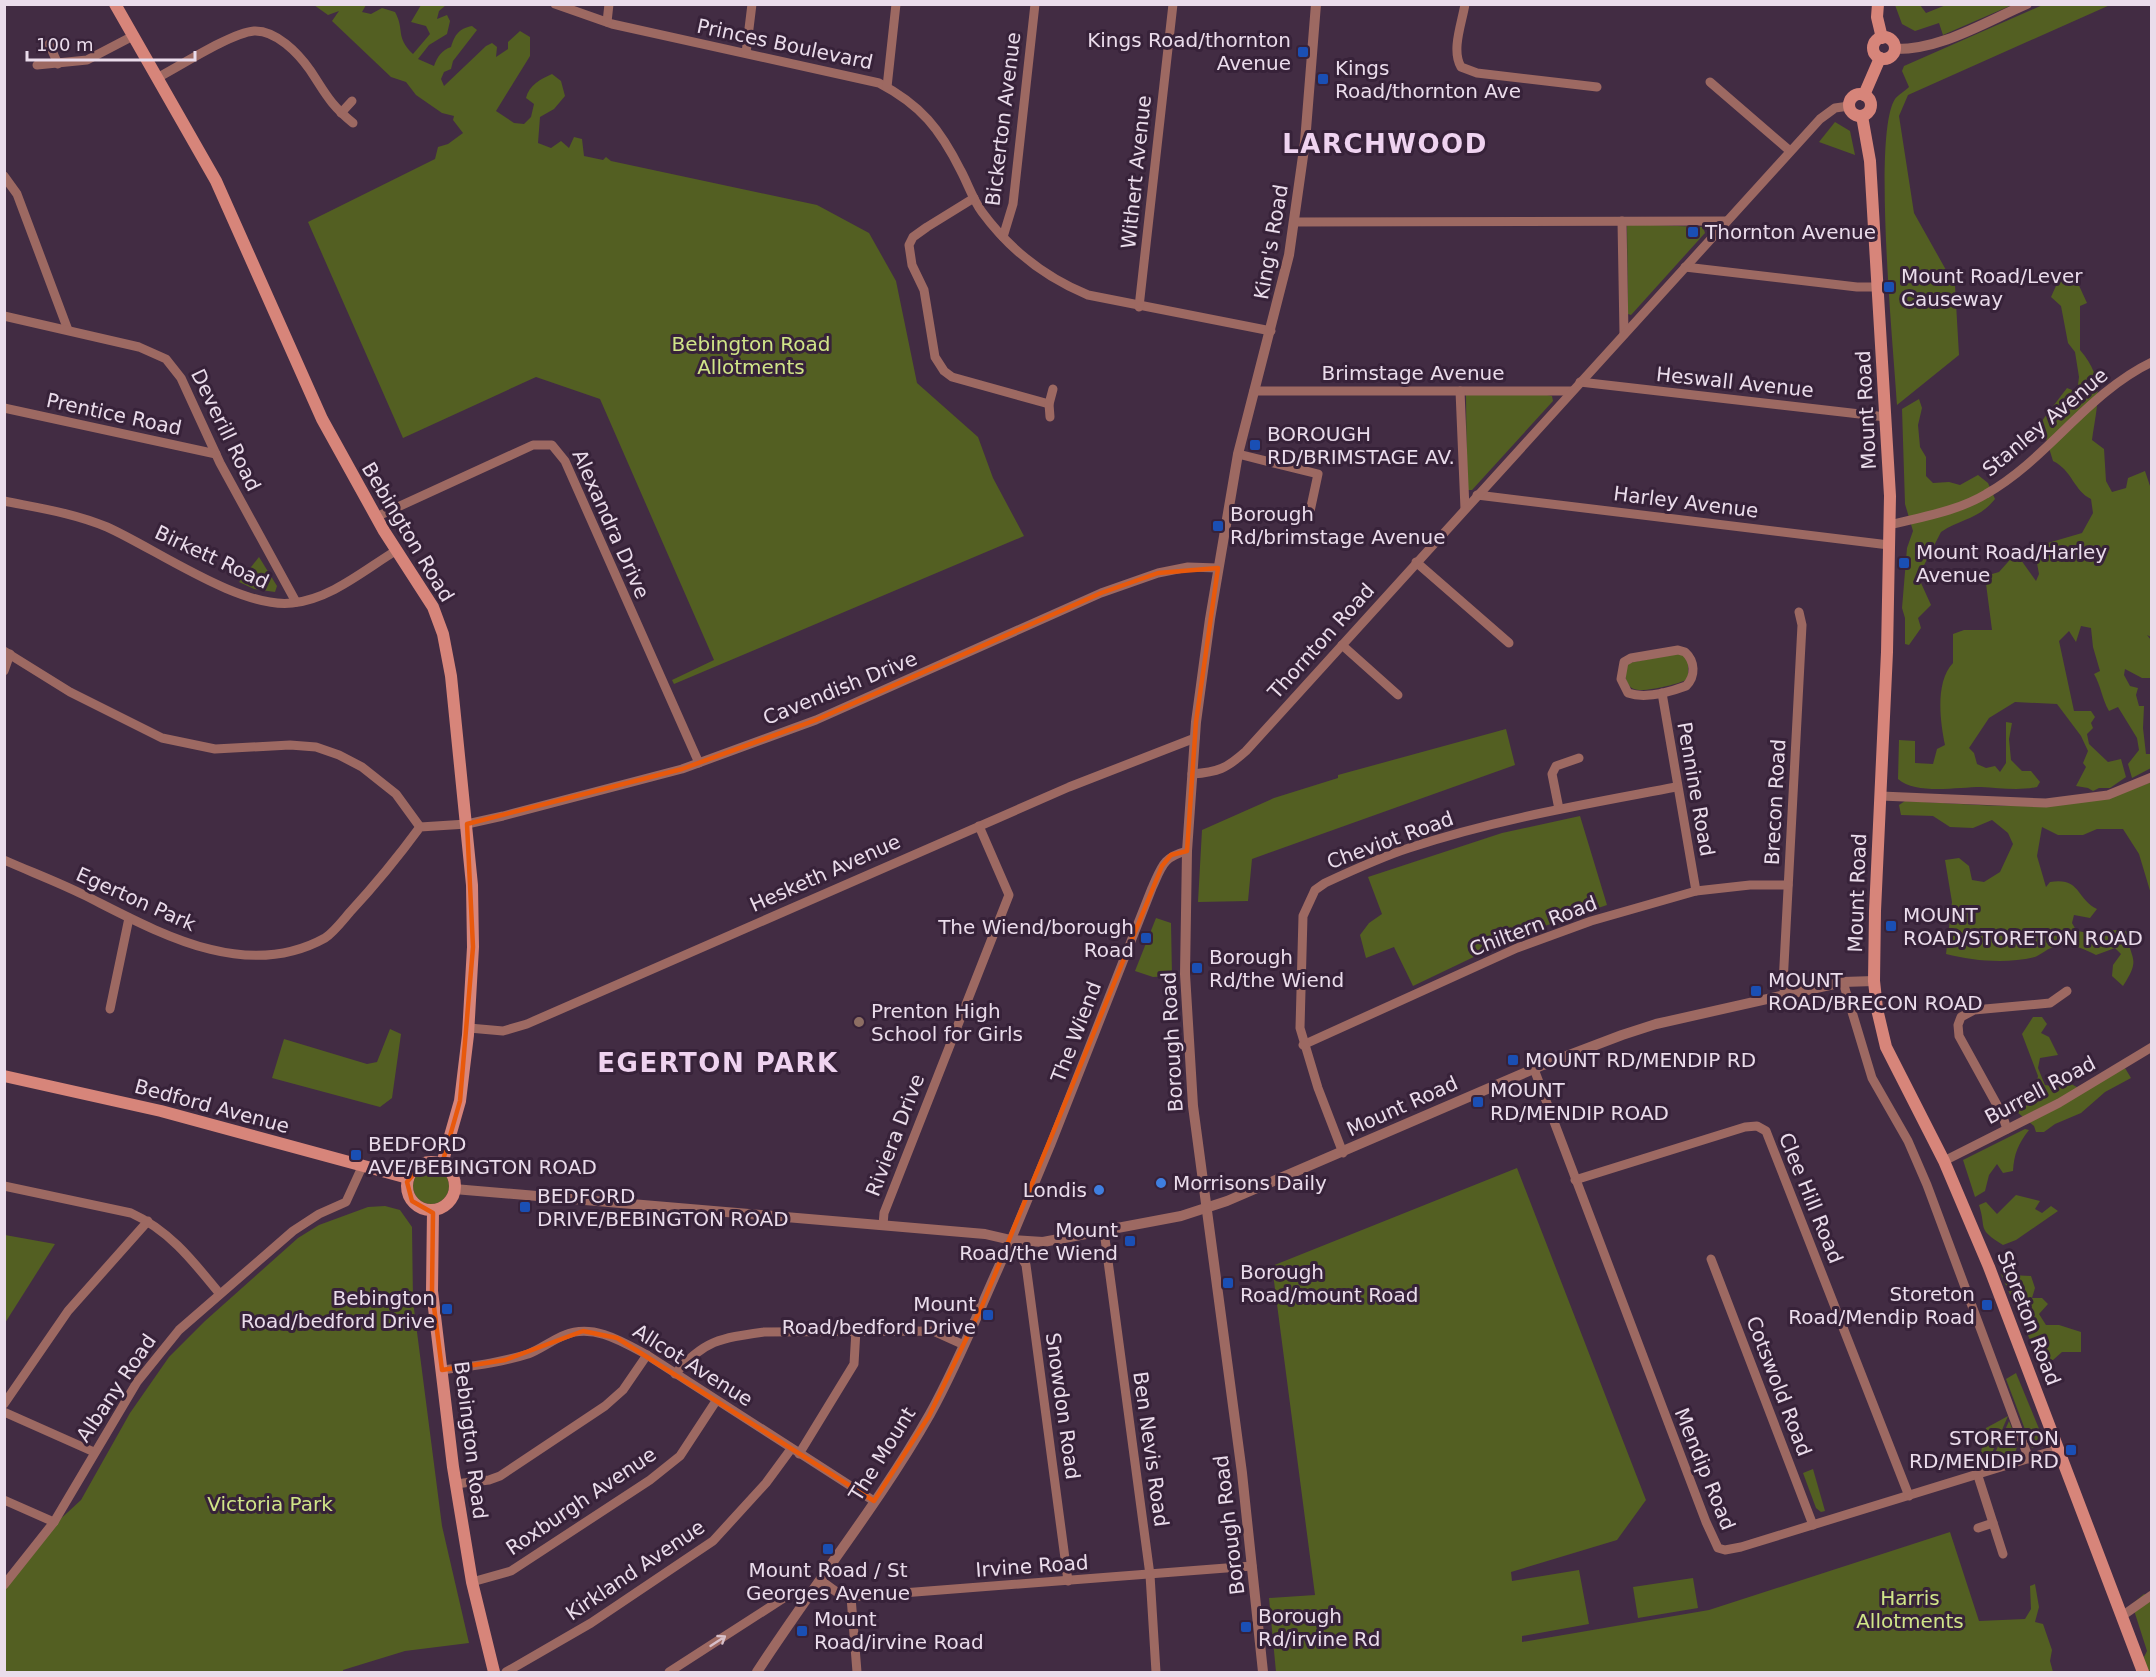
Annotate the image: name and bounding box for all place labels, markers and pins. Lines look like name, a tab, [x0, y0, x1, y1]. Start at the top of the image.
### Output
place label: Kings Road/thornton Avenue	[1087, 28, 1291, 75]
marker: Kings Road/thornton Avenue	[1296, 45, 1310, 59]
place label: Kings Road/thornton Ave	[1335, 56, 1521, 103]
marker: Kings Road/thornton Ave	[1316, 72, 1330, 86]
place label: Thornton Avenue	[1704, 220, 1876, 244]
marker: Thornton Avenue	[1686, 225, 1700, 239]
place label: Mount Road/Lever Causeway	[1901, 264, 2083, 311]
marker: Mount Road/Lever Causeway	[1882, 280, 1896, 294]
place label: BOROUGH RD/BRIMSTAGE AV.	[1267, 422, 1455, 469]
marker: BOROUGH RD/BRIMSTAGE AV.	[1248, 438, 1262, 452]
place label: Borough Rd/brimstage Avenue	[1230, 502, 1445, 549]
marker: Borough Rd/brimstage Avenue	[1211, 519, 1225, 533]
place label: Mount Road/Harley Avenue	[1916, 540, 2107, 587]
marker: Mount Road/Harley Avenue	[1897, 556, 1911, 570]
place label: MOUNT ROAD/STORETON ROAD	[1903, 903, 2143, 950]
place label: The Wiend/borough Road	[937, 915, 1134, 962]
marker: MOUNT ROAD/STORETON ROAD	[1884, 919, 1898, 933]
marker: The Wiend/borough Road	[1139, 931, 1153, 945]
place label: Borough Rd/the Wiend	[1209, 945, 1344, 992]
marker: Borough Rd/the Wiend	[1190, 961, 1204, 975]
place label: MOUNT ROAD/BRECON ROAD	[1768, 968, 1983, 1015]
marker: MOUNT ROAD/BRECON ROAD	[1749, 984, 1763, 998]
place label: Prenton High School for Girls	[871, 999, 1023, 1046]
marker: Prenton High School for Girls	[852, 1015, 866, 1029]
place label: MOUNT RD/MENDIP RD	[1525, 1048, 1756, 1072]
marker: MOUNT RD/MENDIP RD	[1506, 1053, 1520, 1067]
place label: MOUNT RD/MENDIP ROAD	[1490, 1078, 1669, 1125]
marker: MOUNT RD/MENDIP ROAD	[1471, 1095, 1485, 1109]
place label: BEDFORD AVE/BEBINGTON ROAD	[368, 1132, 597, 1179]
marker: BEDFORD AVE/BEBINGTON ROAD	[349, 1148, 363, 1162]
place label: Morrisons Daily	[1173, 1171, 1327, 1195]
marker: Morrisons Daily	[1154, 1176, 1168, 1190]
place label: Londis	[1023, 1178, 1087, 1202]
marker: Londis	[1092, 1183, 1106, 1197]
place label: BEDFORD DRIVE/BEBINGTON ROAD	[537, 1184, 789, 1231]
marker: BEDFORD DRIVE/BEBINGTON ROAD	[518, 1200, 532, 1214]
place label: Mount Road/the Wiend	[959, 1218, 1118, 1265]
marker: Mount Road/the Wiend	[1123, 1234, 1137, 1248]
place label: Borough Road/mount Road	[1240, 1260, 1418, 1307]
marker: Borough Road/mount Road	[1221, 1276, 1235, 1290]
place label: Storeton Road/Mendip Road	[1788, 1282, 1975, 1329]
place label: Bebington Road/bedford Drive	[241, 1286, 435, 1333]
place label: Mount Road/bedford Drive	[782, 1292, 976, 1339]
marker: Storeton Road/Mendip Road	[1980, 1298, 1994, 1312]
marker: Bebington Road/bedford Drive	[440, 1302, 454, 1316]
marker: Mount Road/bedford Drive	[981, 1308, 995, 1322]
place label: STORETON RD/MENDIP RD	[1909, 1426, 2059, 1473]
marker: STORETON RD/MENDIP RD	[2064, 1443, 2078, 1457]
marker: Mount Road / St Georges Avenue	[821, 1542, 835, 1556]
place label: Mount Road / St Georges Avenue	[746, 1558, 910, 1605]
place label: Borough Rd/irvine Rd	[1258, 1604, 1380, 1651]
place label: Mount Road/irvine Road	[814, 1607, 984, 1654]
marker: Borough Rd/irvine Rd	[1239, 1620, 1253, 1634]
marker: Mount Road/irvine Road	[795, 1624, 809, 1638]

